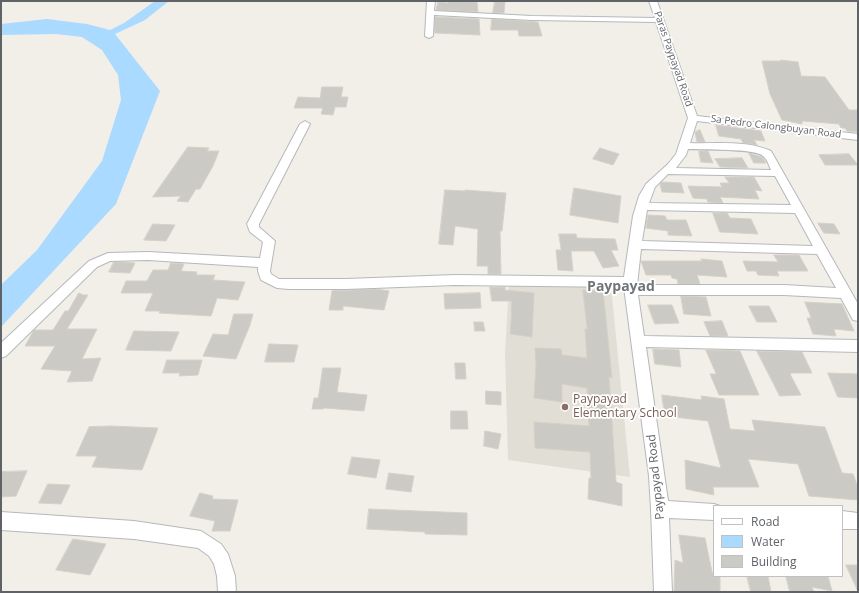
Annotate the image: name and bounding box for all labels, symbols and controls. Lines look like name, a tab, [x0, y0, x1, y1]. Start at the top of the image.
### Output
street label: Paras Paypayad Road	[651, 10, 695, 108]
street label: Sa Pedro Calongbuyan Road	[710, 113, 842, 141]
district label: Paypayad	[587, 279, 655, 295]
place label: Paypayad Elementary School	[573, 393, 677, 421]
marker: Paypayad Elementary School	[560, 402, 570, 412]
street label: Paypayad Road	[644, 434, 668, 520]
legend	[713, 505, 843, 577]
text: Road	[751, 513, 780, 530]
text: Water	[751, 533, 785, 550]
text: Building	[751, 553, 796, 570]

